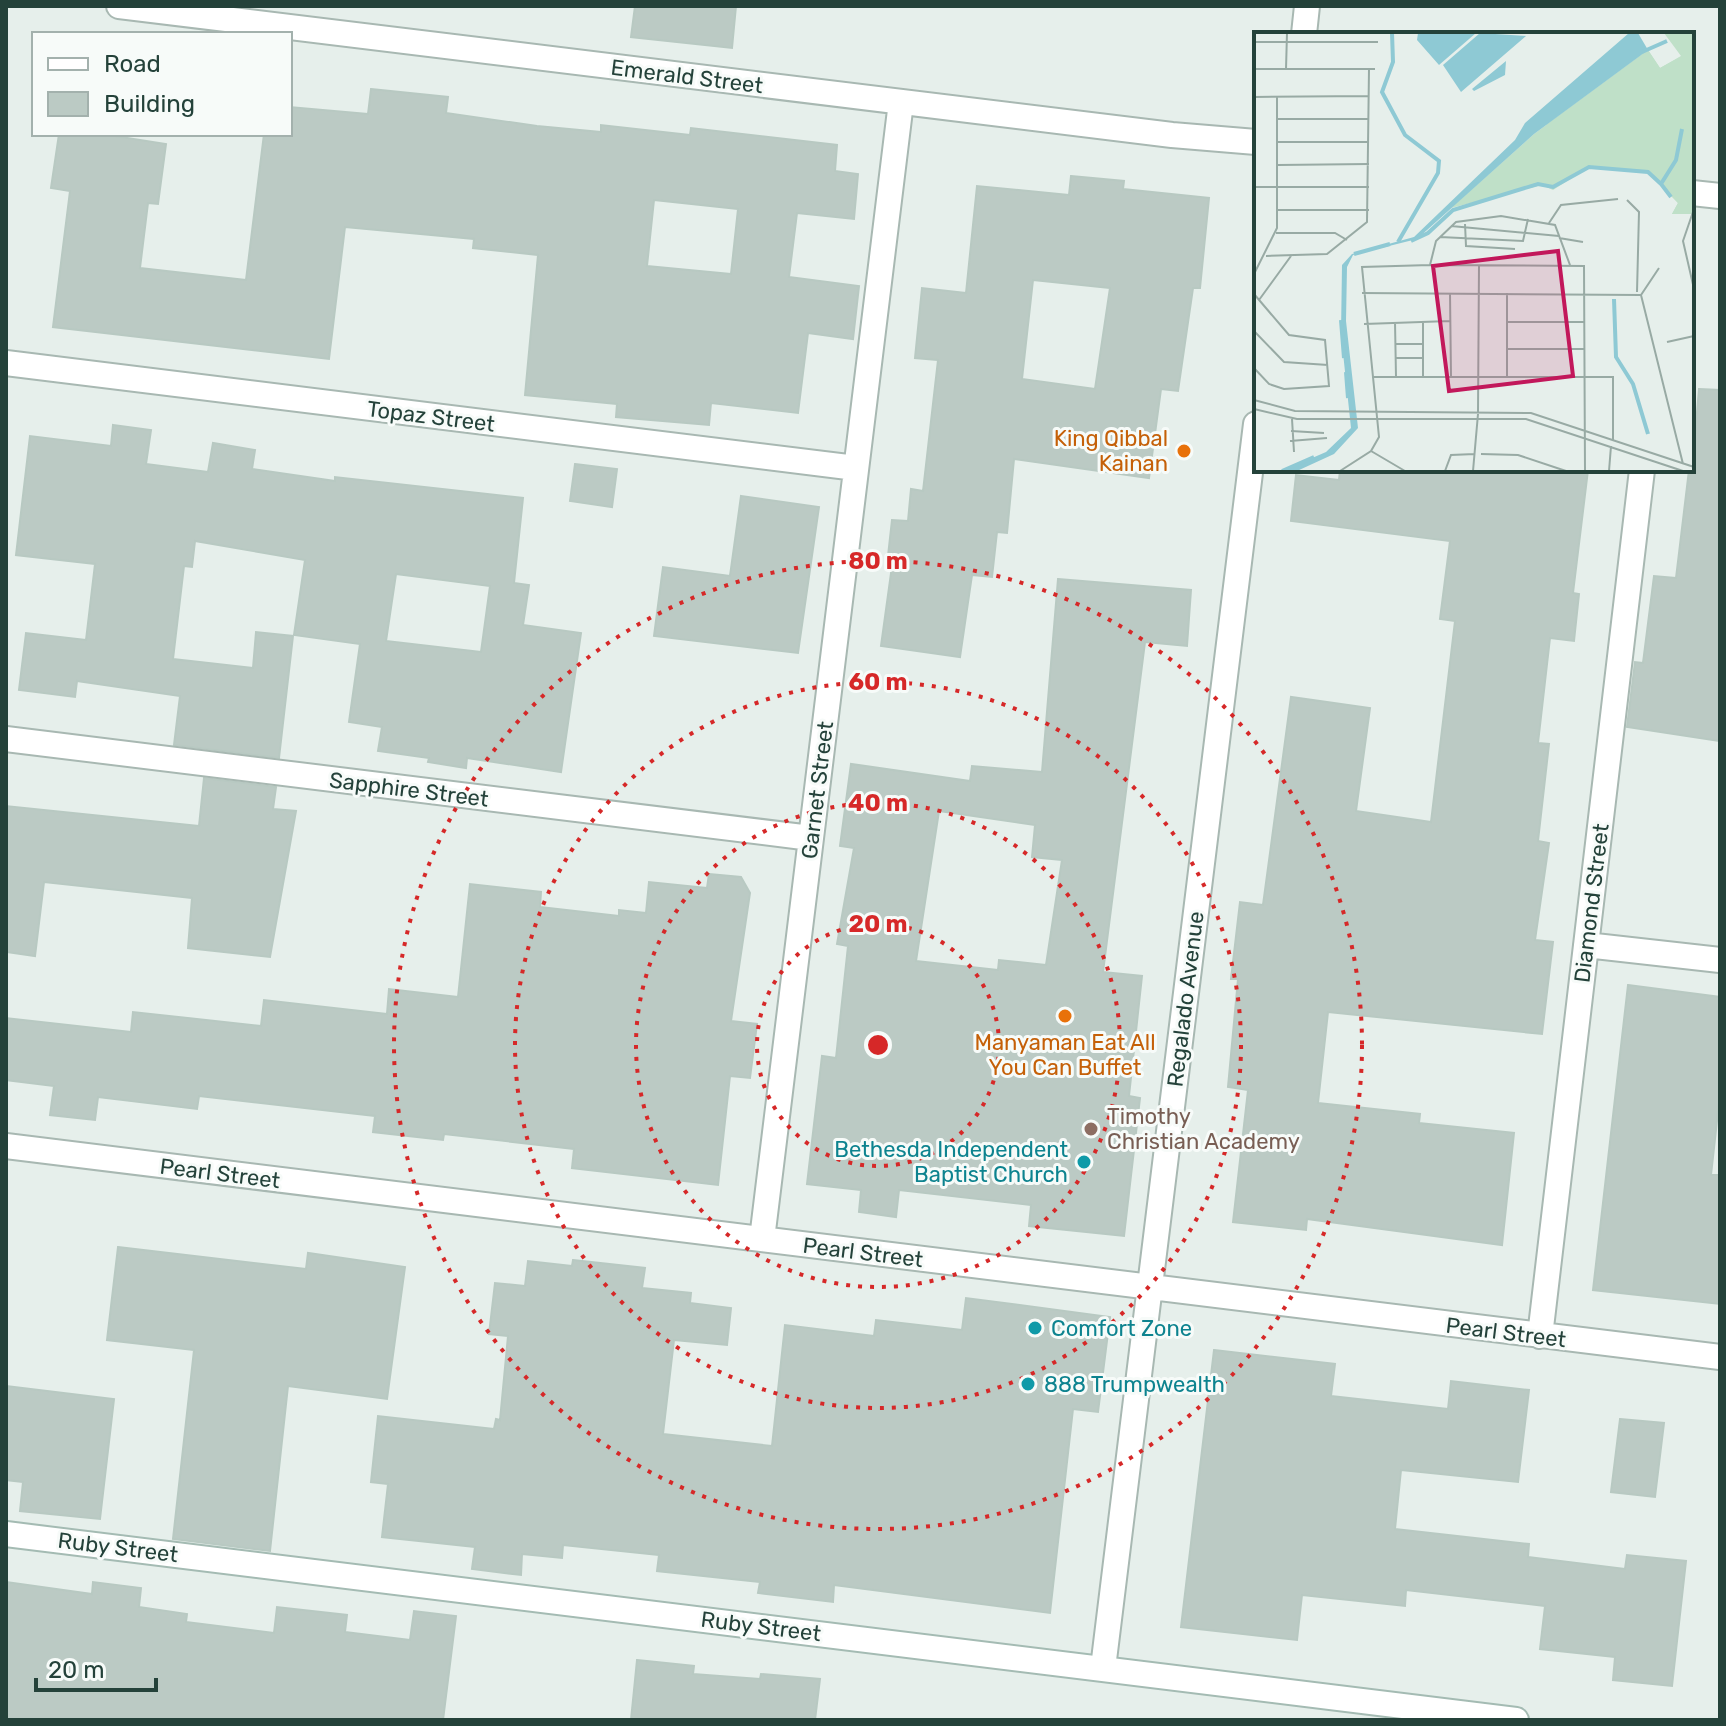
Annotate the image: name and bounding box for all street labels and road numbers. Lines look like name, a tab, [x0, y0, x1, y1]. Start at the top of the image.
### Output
street label: Emerald Street	[609, 54, 765, 99]
street label: Topaz Street	[365, 395, 497, 438]
street label: Garnet Street	[796, 719, 839, 861]
street label: Sapphire Street	[328, 766, 490, 813]
street label: Diamond Street	[1568, 822, 1615, 984]
street label: Regalado Avenue	[1161, 910, 1210, 1089]
street label: Pearl Street	[158, 1153, 282, 1194]
street label: Pearl Street	[801, 1232, 925, 1273]
street label: Pearl Street	[1444, 1312, 1568, 1353]
street label: Ruby Street	[56, 1527, 180, 1568]
street label: Ruby Street	[699, 1606, 823, 1647]

